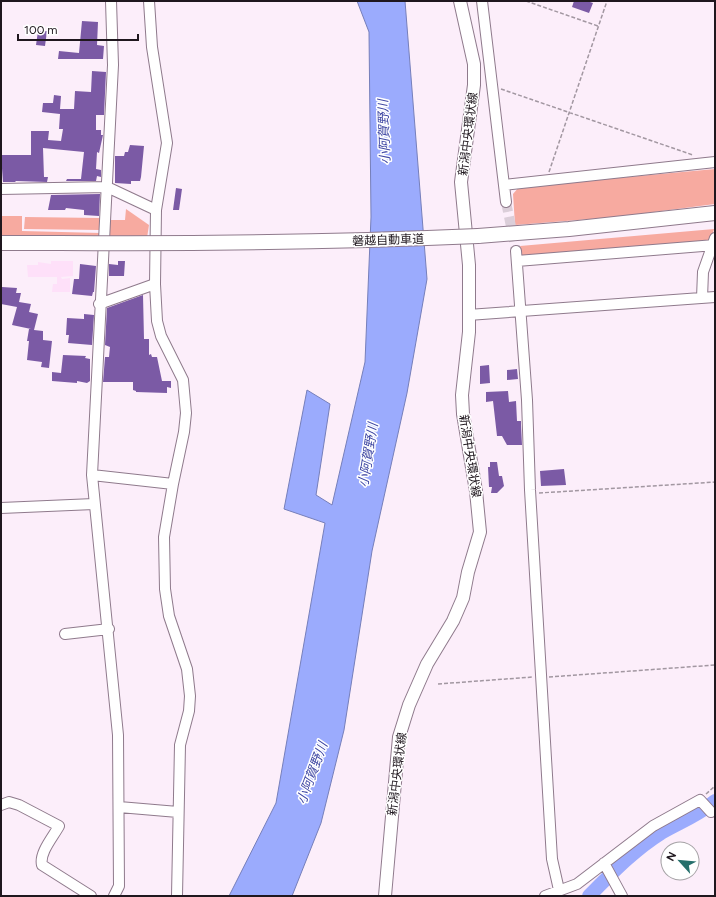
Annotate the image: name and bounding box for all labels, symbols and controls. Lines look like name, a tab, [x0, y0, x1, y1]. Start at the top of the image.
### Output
scale bar	[18, 16, 138, 42]
text: 100 m	[24, 23, 58, 37]
street label: 新潟中央環状線	[456, 91, 480, 177]
water label: 小阿賀野川	[375, 97, 393, 165]
street label: 磐越自動車道	[352, 232, 424, 248]
street label: 新潟中央環状線	[457, 413, 483, 499]
water label: 小阿賀野川	[356, 420, 381, 488]
street label: 新潟中央環状線	[385, 731, 409, 817]
water label: 小阿賀野川	[294, 738, 331, 806]
north arrow	[660, 841, 700, 881]
text: N	[664, 850, 679, 863]

